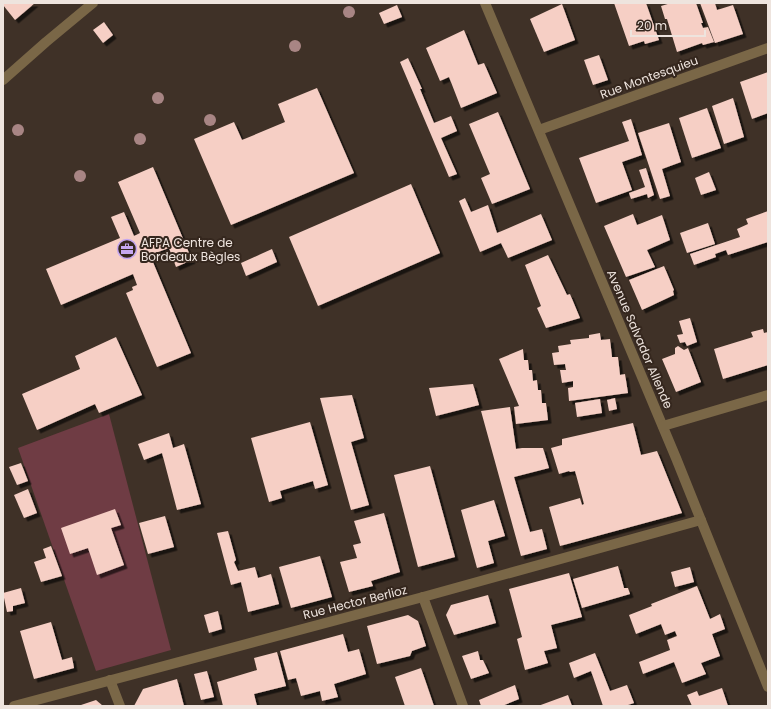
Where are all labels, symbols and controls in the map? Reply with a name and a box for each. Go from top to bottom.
scale bar [631,12,705,38]
text: 20 m [637,17,667,34]
street label: Rue Montesquieu [598,51,700,103]
place label: AFPA Centre de Bordeaux Bègles [141,234,240,265]
office icon: AFPA Centre de Bordeaux Bègles [116,238,138,260]
street label: Avenue Salvador Allende [603,267,677,411]
street label: Rue Hector Berlioz [301,581,409,623]

